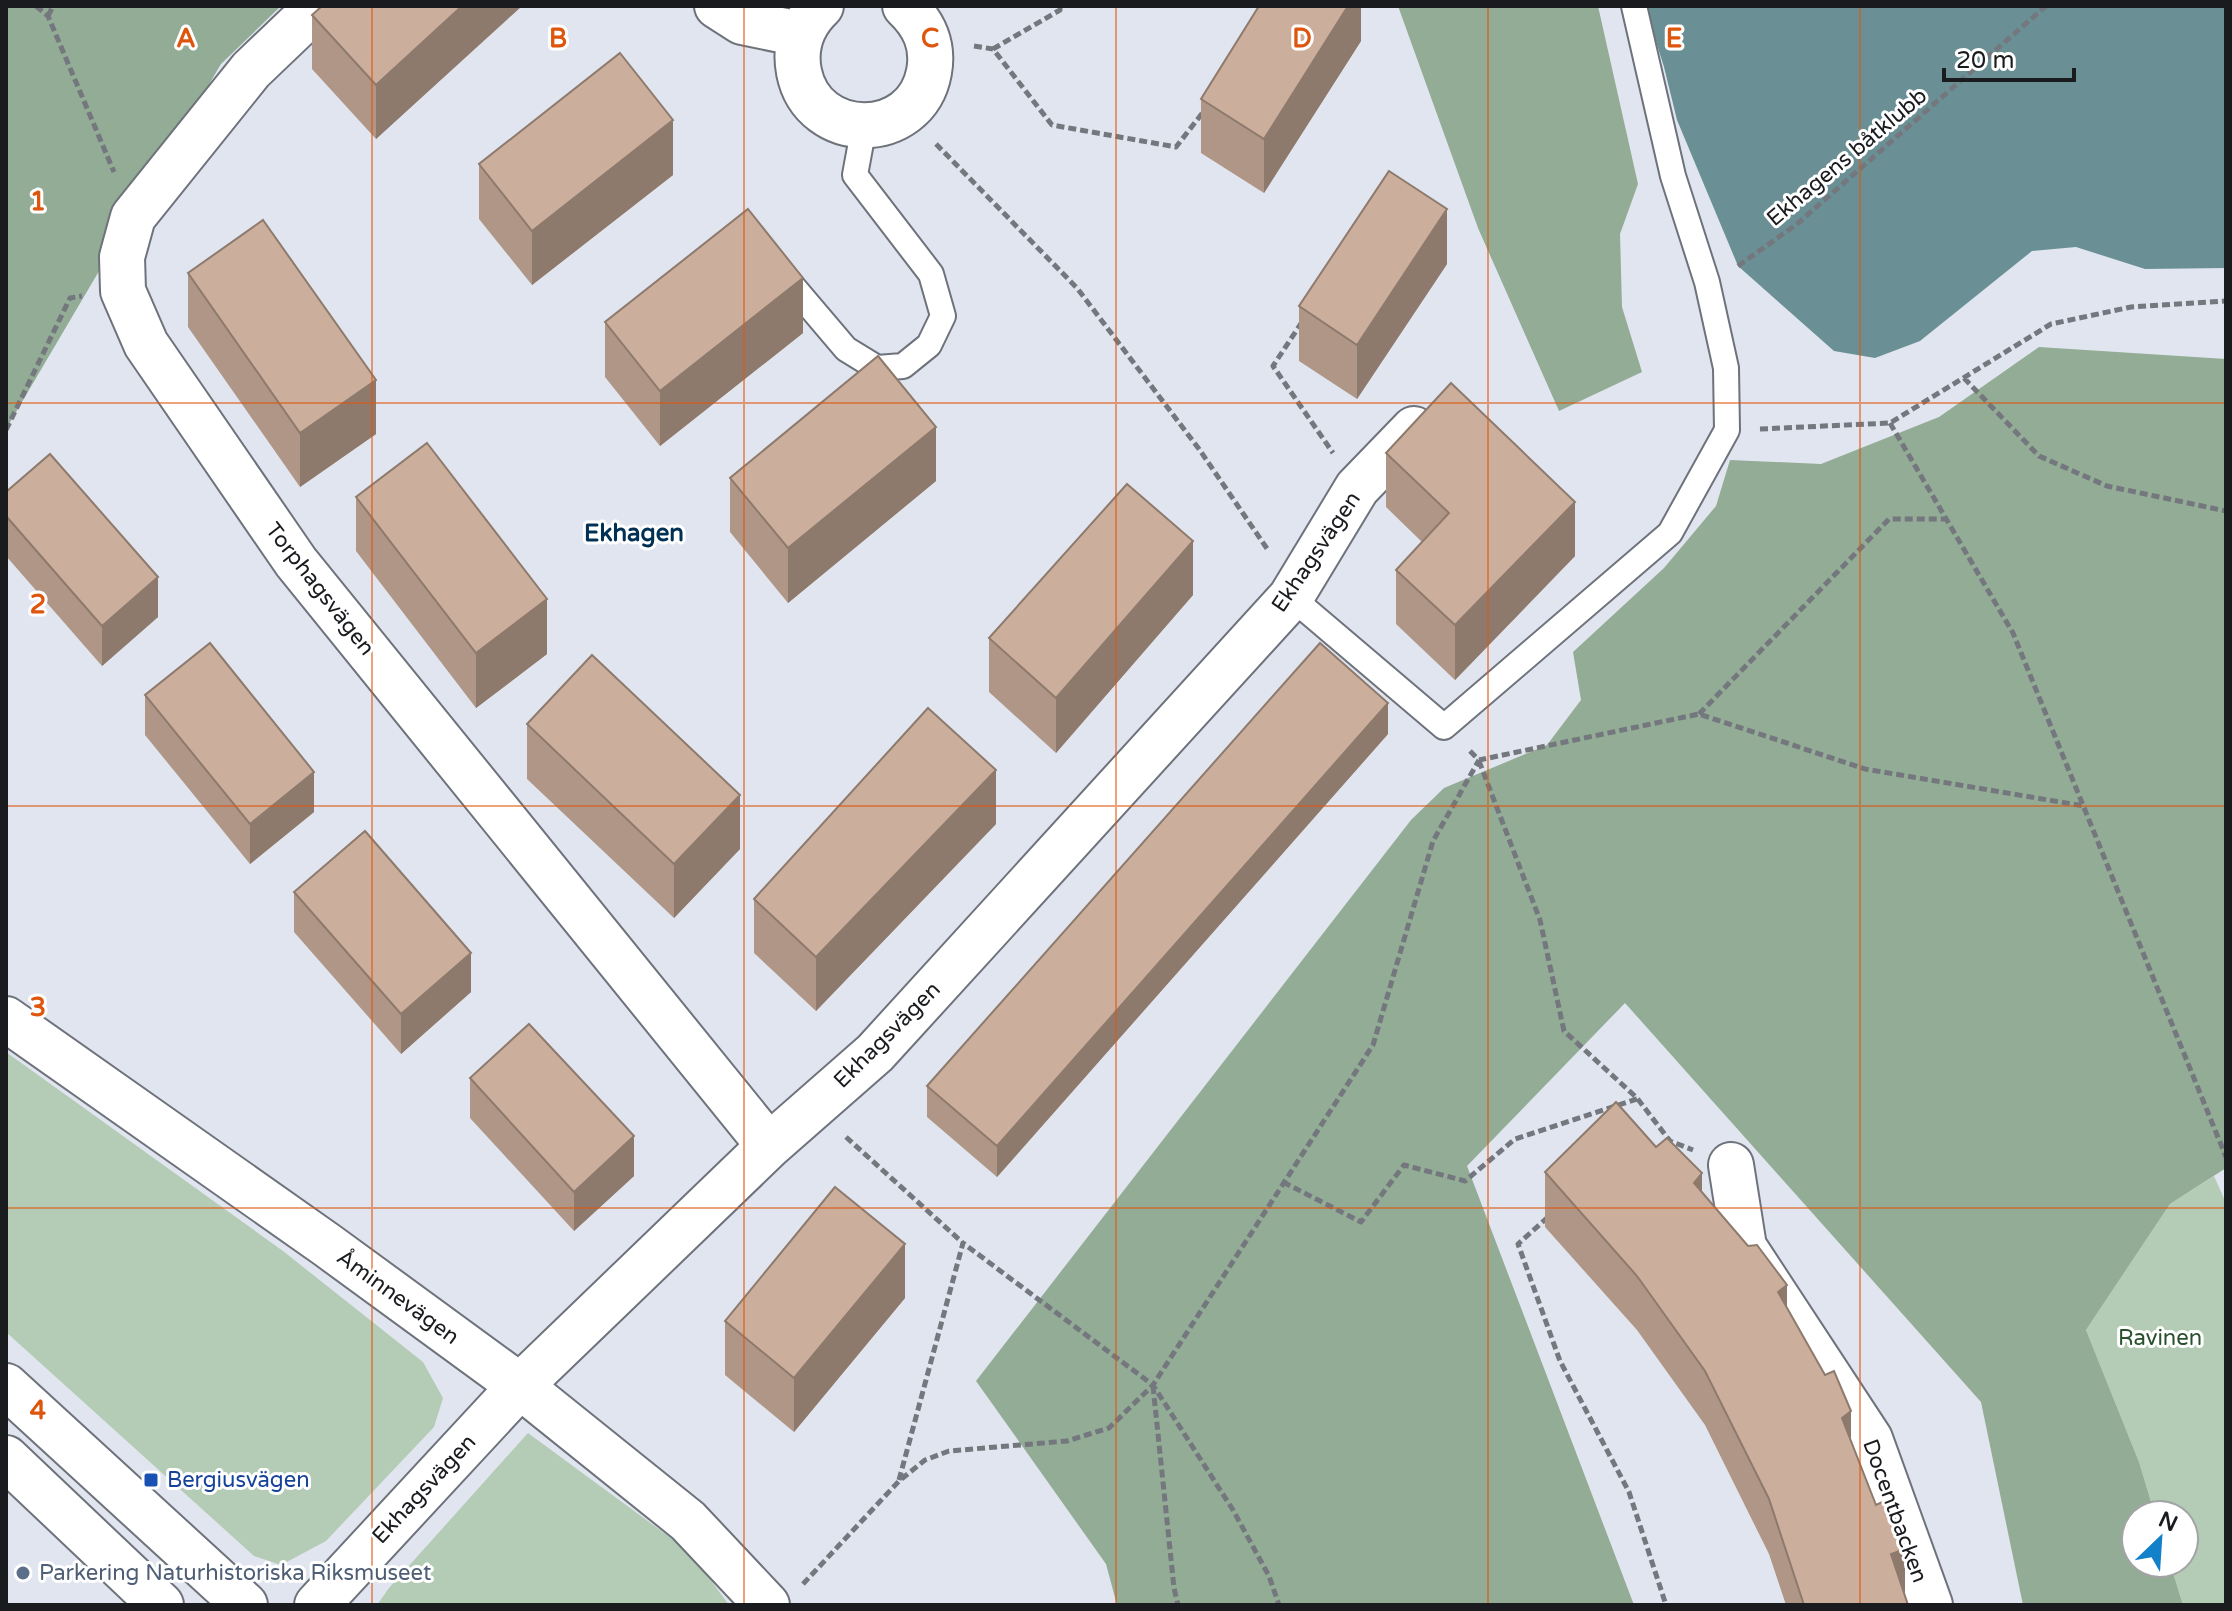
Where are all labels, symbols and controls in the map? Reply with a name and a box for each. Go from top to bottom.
text: A [176,23,196,54]
text: B [549,23,567,54]
text: C [921,23,939,54]
text: D [1292,23,1312,54]
text: E [1666,23,1682,54]
scale bar [1944,32,2074,82]
text: 20 m [1956,46,2014,75]
street label: Ekhagens båtklubb [1762,82,1932,232]
text: 1 [30,186,46,217]
street label: Ekhagsvägen [1266,487,1366,617]
street label: Torphagsvägen [260,517,380,661]
district label: Ekhagen [584,519,684,548]
text: 2 [30,589,46,620]
street label: Ekhagsvägen [828,976,946,1094]
text: 3 [30,992,46,1023]
street label: Åminnevägen [332,1243,465,1350]
park label: Ravinen [2118,1325,2202,1351]
text: 4 [30,1395,46,1426]
street label: Ekhagsvägen [367,1429,481,1549]
street label: Docentbacken [1857,1436,1933,1586]
place label: Bergiusvägen [167,1467,310,1493]
marker: Bergiusvägen [142,1471,160,1489]
north arrow [2120,1499,2200,1579]
text: N [2155,1506,2182,1537]
place label: Parkering Naturhistoriska Riksmuseet [39,1560,431,1586]
marker: Parkering Naturhistoriska Riksmuseet [14,1564,32,1582]

